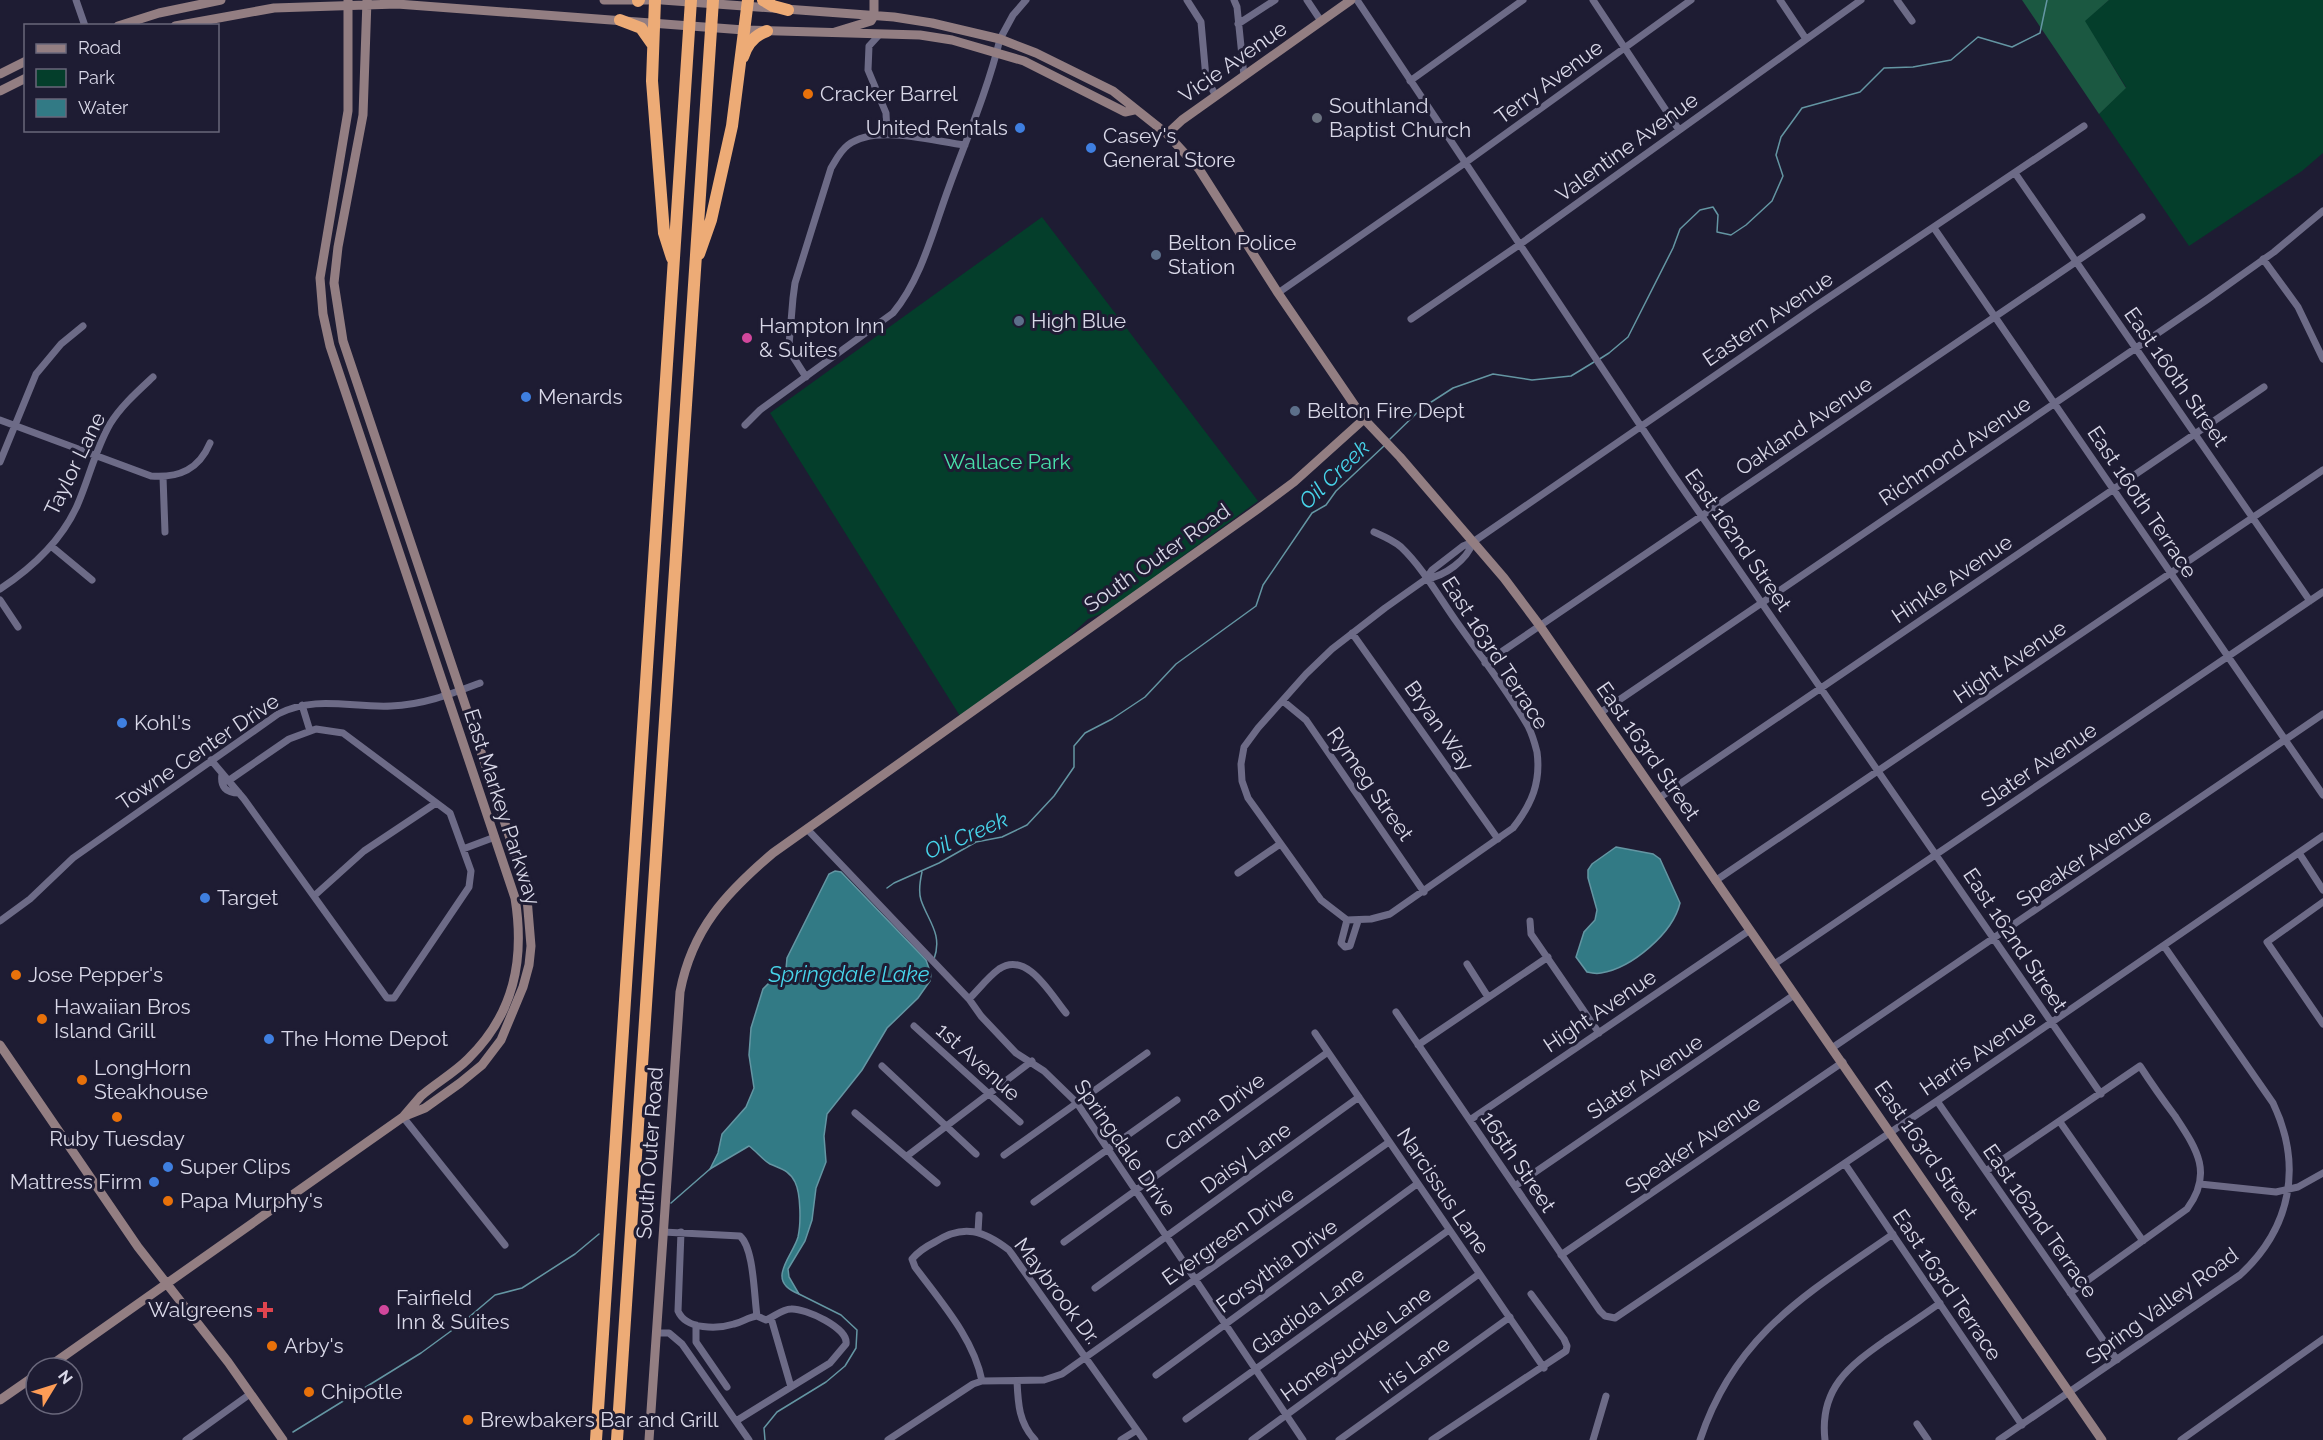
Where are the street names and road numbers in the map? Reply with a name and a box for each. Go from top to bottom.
street label: Vicie Avenue [1174,15,1291,108]
street label: Terry Avenue [1490,34,1607,129]
street label: Valentine Avenue [1551,87,1703,206]
street label: Eastern Avenue [1698,266,1838,371]
street label: East 160th Street [2119,302,2234,451]
street label: Oakland Avenue [1731,371,1877,480]
street label: Richmond Avenue [1874,391,2035,511]
street label: Taylor Lane [39,408,110,520]
street label: East 160th Terrace [2082,421,2203,582]
street label: East 162nd Street [1680,464,1797,616]
street label: South Outer Road [1079,498,1234,617]
street label: Hinkle Avenue [1887,529,2017,628]
street label: East 163rd Terrace [1437,572,1554,734]
street label: Hight Avenue [1949,615,2071,708]
street label: Bryan Way [1399,676,1480,776]
street label: East 163rd Street [1591,677,1705,825]
street label: Towne Center Drive [112,688,283,815]
street label: East Markey Parkway [459,706,546,908]
street label: Slater Avenue [1976,717,2101,812]
street label: Rymeg Street [1322,722,1419,845]
street label: Speaker Avenue [2011,803,2156,912]
street label: East 162nd Street [1958,863,2073,1016]
street label: Hight Avenue [1539,964,1661,1057]
street label: Harris Avenue [1915,1005,2041,1101]
street label: 1st Avenue [931,1017,1026,1106]
street label: Slater Avenue [1582,1029,1707,1124]
street label: South Outer Road [631,1066,668,1240]
street label: Canna Drive [1160,1067,1269,1156]
street label: Springdale Drive [1069,1075,1182,1221]
street label: East 163rd Street [1869,1076,1983,1224]
street label: Speaker Avenue [1620,1090,1765,1199]
street label: 165th Street [1476,1107,1561,1217]
street label: Daisy Lane [1196,1117,1296,1199]
street label: Narcissus Lane [1392,1123,1495,1259]
street label: East 162nd Terrace [1978,1139,2103,1302]
street label: Evergreen Drive [1157,1181,1298,1290]
street label: East 163rd Terrace [1888,1204,2007,1365]
street label: Forsythia Drive [1211,1213,1342,1318]
street label: Maybrook Dr. [1009,1233,1105,1349]
street label: Spring Valley Road [2081,1242,2243,1369]
street label: Gladiola Lane [1247,1261,1369,1360]
street label: Honeysuckle Lane [1276,1281,1436,1407]
street label: Iris Lane [1375,1331,1455,1398]

